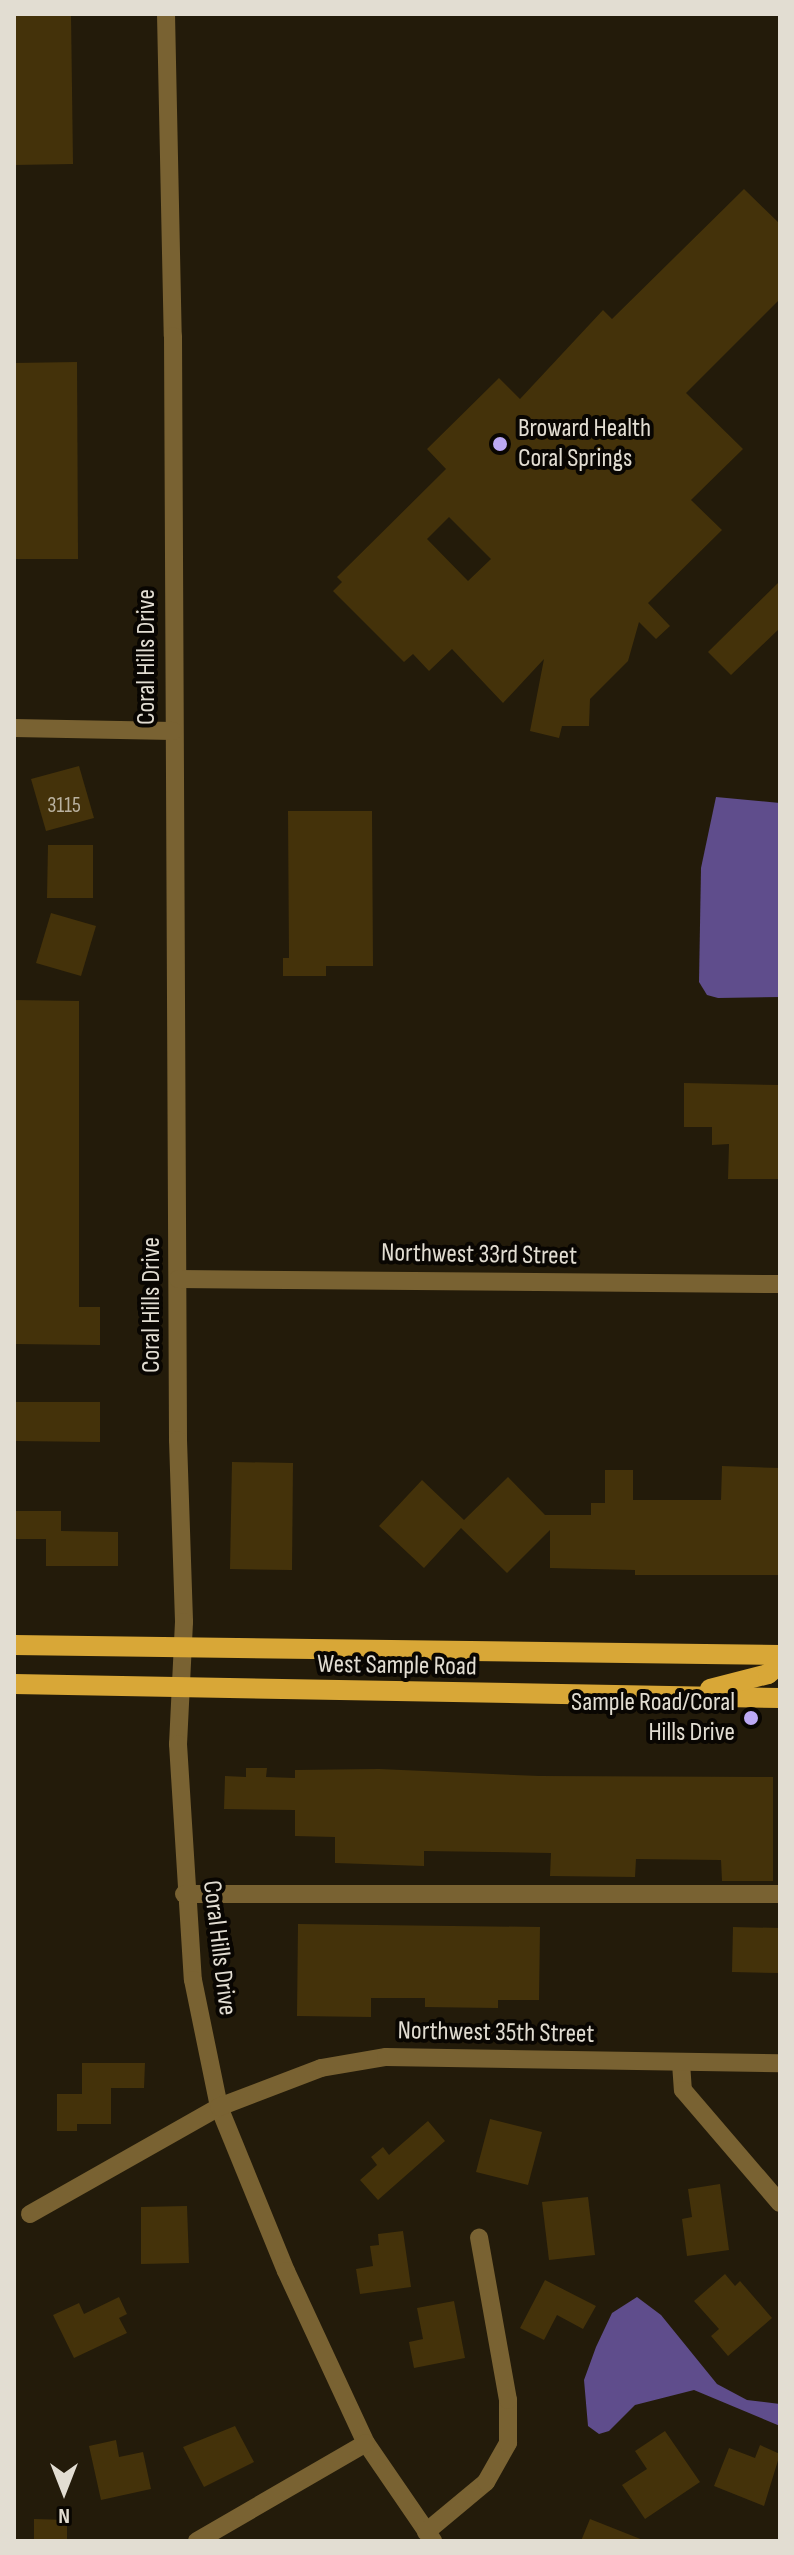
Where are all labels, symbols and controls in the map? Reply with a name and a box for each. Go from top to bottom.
place label: Broward Health Coral Springs [518,413,651,474]
marker: Broward Health Coral Springs [489,433,511,455]
street label: Coral Hills Drive [131,589,163,725]
house number: 3115 [47,793,81,819]
street label: Coral Hills Drive [136,1237,168,1373]
street label: Northwest 33rd Street [381,1238,577,1272]
street label: West Sample Road [317,1649,477,1683]
place label: Sample Road/Coral Hills Drive [571,1687,735,1748]
marker: Sample Road/Coral Hills Drive [742,1709,760,1727]
street label: Coral Hills Drive [195,1879,243,2017]
street label: Northwest 35th Street [397,2016,595,2050]
north arrow [24,2451,104,2531]
text: N [58,2502,70,2529]

